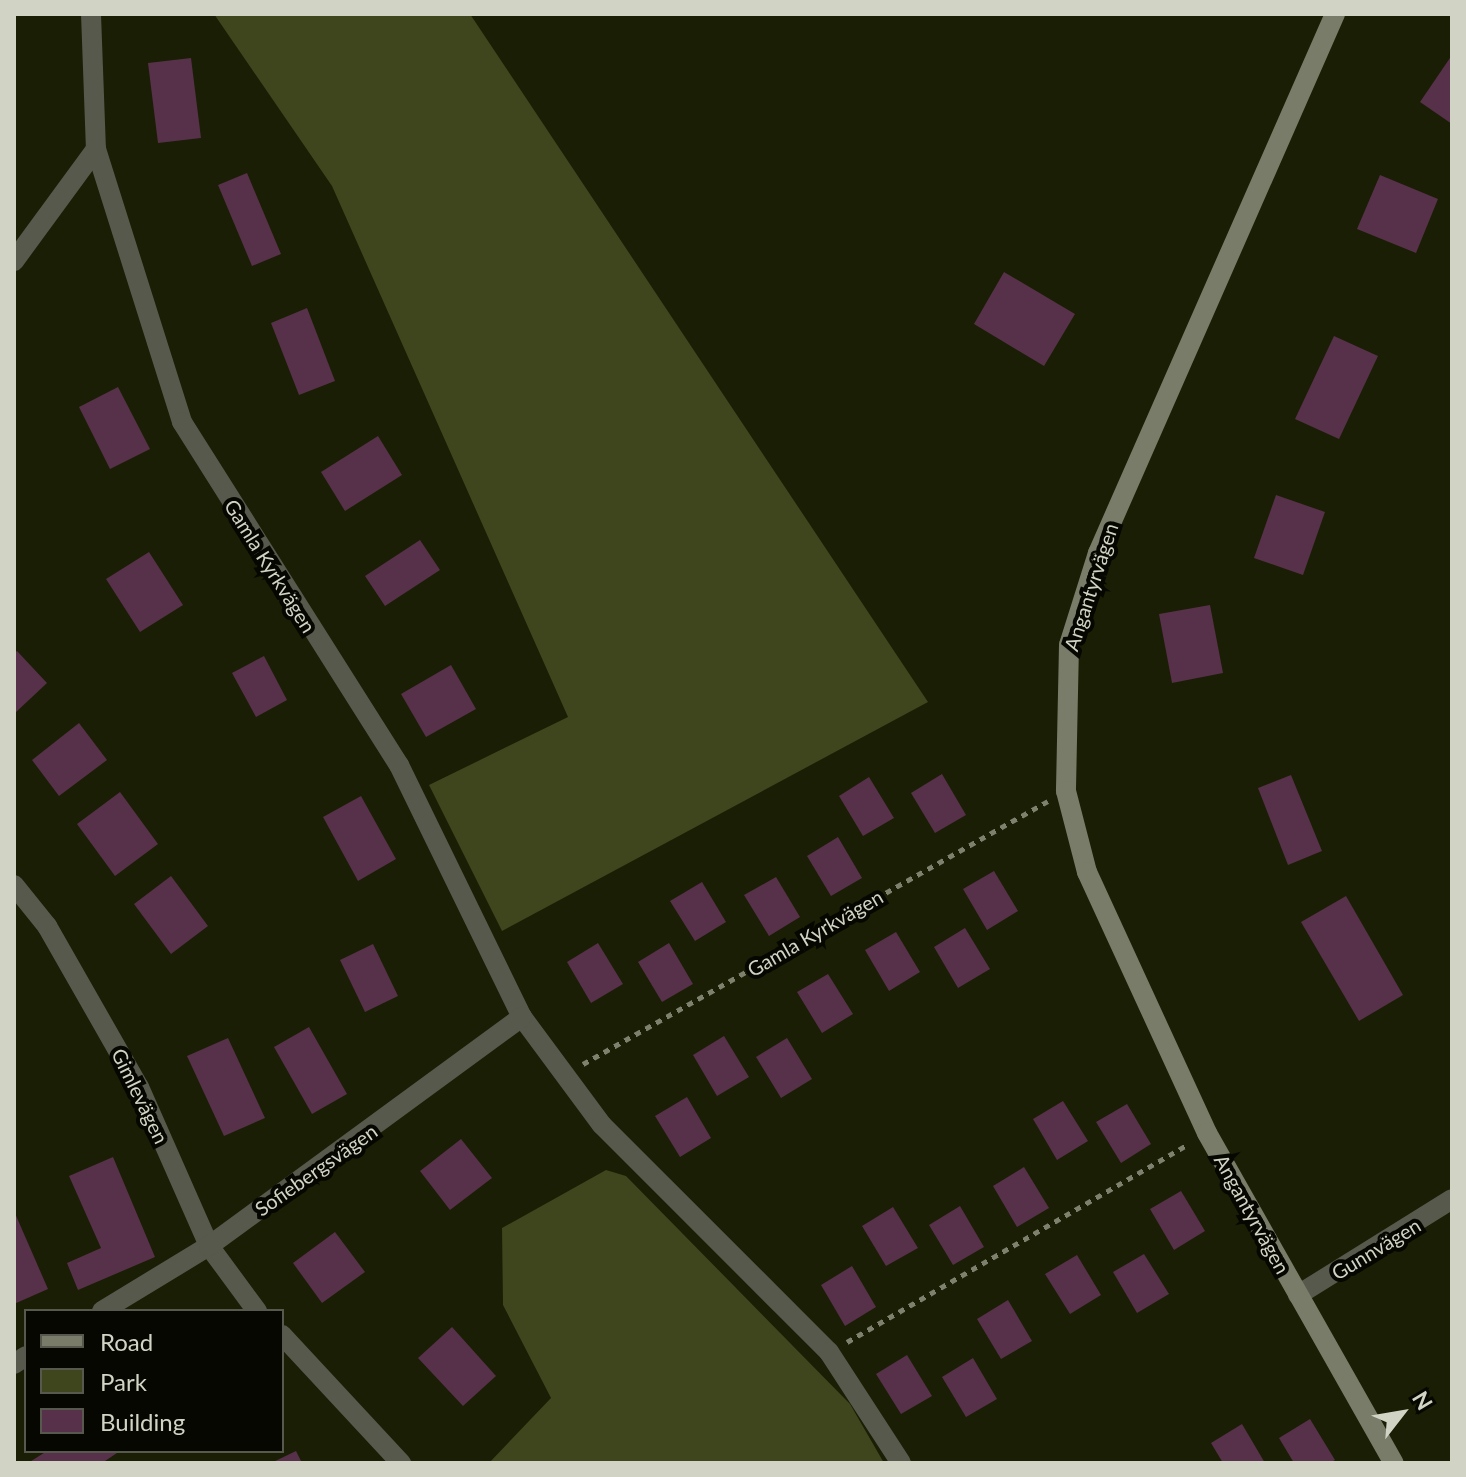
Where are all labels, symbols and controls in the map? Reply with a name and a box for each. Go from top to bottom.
street label: Gamla Kyrkvägen [219,495,321,637]
street label: Angantyrvägen [1059,520,1123,654]
street label: Gamla Kyrkvägen [743,884,887,982]
street label: Gimlevägen [107,1045,173,1147]
street label: Sofiebergsvägen [250,1119,382,1221]
street label: Angantyrvägen [1209,1150,1295,1278]
street label: Gunnvägen [1327,1213,1425,1285]
legend [24,1309,284,1453]
text: Road [100,1327,153,1356]
text: Park [100,1367,147,1396]
north arrow [1362,1373,1442,1453]
text: N [1407,1386,1439,1415]
text: Building [100,1407,185,1436]

